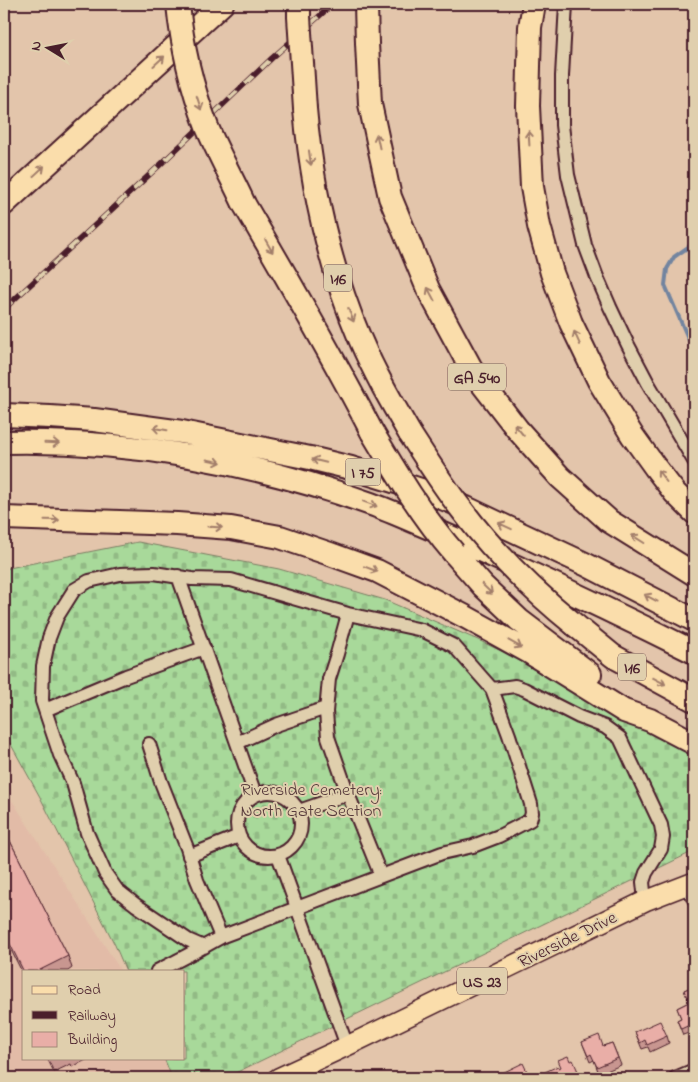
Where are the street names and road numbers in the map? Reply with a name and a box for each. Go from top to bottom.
road number: I16 [324,264,352,292]
road number: GA 540 [448,364,506,391]
road number: I 75 [346,458,380,486]
road number: I16 [618,654,646,680]
street label: Riverside Drive [514,905,622,976]
road number: US 23 [457,968,507,994]

